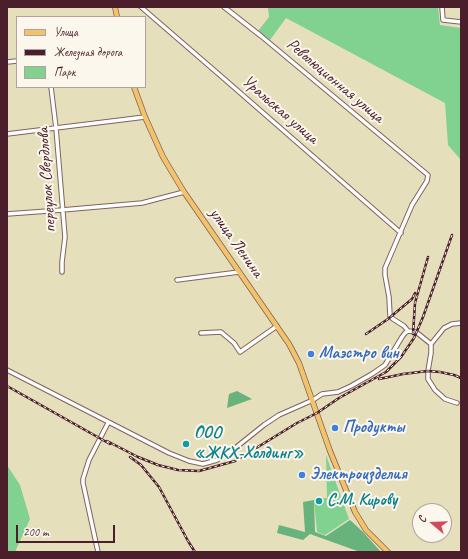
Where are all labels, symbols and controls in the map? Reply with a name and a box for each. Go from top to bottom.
legend [16,16,146,88]
text: Улица [54,24,78,40]
street label: Революционная улица [282,34,388,128]
text: Железная дорога [54,44,122,60]
text: Парк [54,64,75,80]
street label: Уральская улица [238,71,322,149]
street label: переулок Свердлова [33,127,61,233]
street label: улица Ленина [205,204,267,282]
place label: Маэстро вин [319,344,399,364]
marker: Маэстро вин [306,349,316,359]
place label: Продукты [343,418,404,438]
marker: Продукты [330,423,340,433]
place label: ООО «ЖКХ-Холдинг» [194,424,304,464]
marker: ООО «ЖКХ-Холдинг» [181,439,191,449]
place label: Электроизделия [310,465,407,485]
marker: Электроизделия [297,470,307,480]
place label: С.М. Кирову [327,491,397,511]
marker: С.М. Кирову [314,496,324,506]
north arrow [412,503,452,543]
text: С [414,515,429,524]
scale bar [18,517,117,543]
text: 200 m [23,524,49,540]

